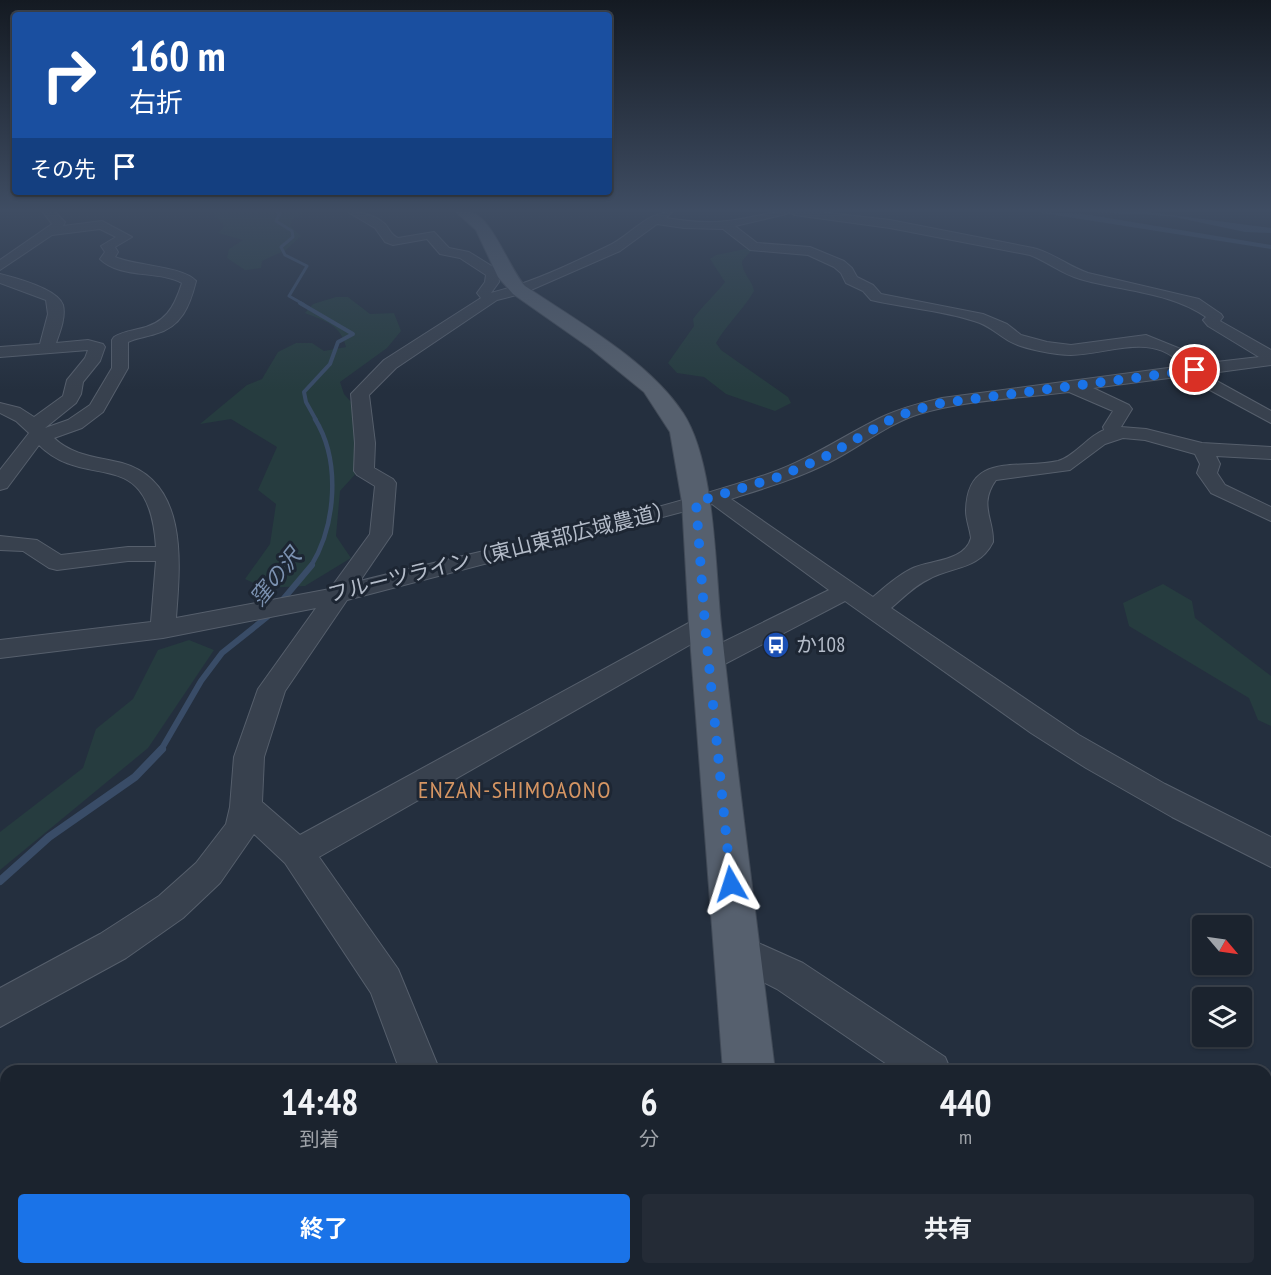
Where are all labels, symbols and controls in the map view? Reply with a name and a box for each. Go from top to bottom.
text: 160 m [129,28,226,83]
icon: right [30,36,108,114]
text: 右折 [129,85,183,119]
icon: arrive [108,150,141,183]
text: その先 [30,155,96,183]
pin [1169,344,1220,395]
icon: arrive [1178,353,1211,386]
street label: フルーツライン（東山東部広域農道） [325,495,677,608]
water label: 窪の沢 [243,540,309,611]
bus stop icon: か108 [761,630,791,660]
place label: か108 [796,631,845,658]
district label: ENZAN-SHIMOAONO [418,774,612,805]
position arrow [699,852,763,916]
north arrow [1192,915,1252,975]
map controls [1192,915,1252,1047]
button: layers [1192,987,1252,1047]
text: 14:48 [281,1078,359,1125]
text: 6 [641,1078,658,1125]
text: 440 [940,1079,991,1126]
text: m [959,1124,972,1150]
text: 到着 [300,1126,340,1152]
text: 分 [639,1126,659,1152]
button: 終了 [18,1194,630,1263]
button: 共有 [642,1194,1254,1263]

